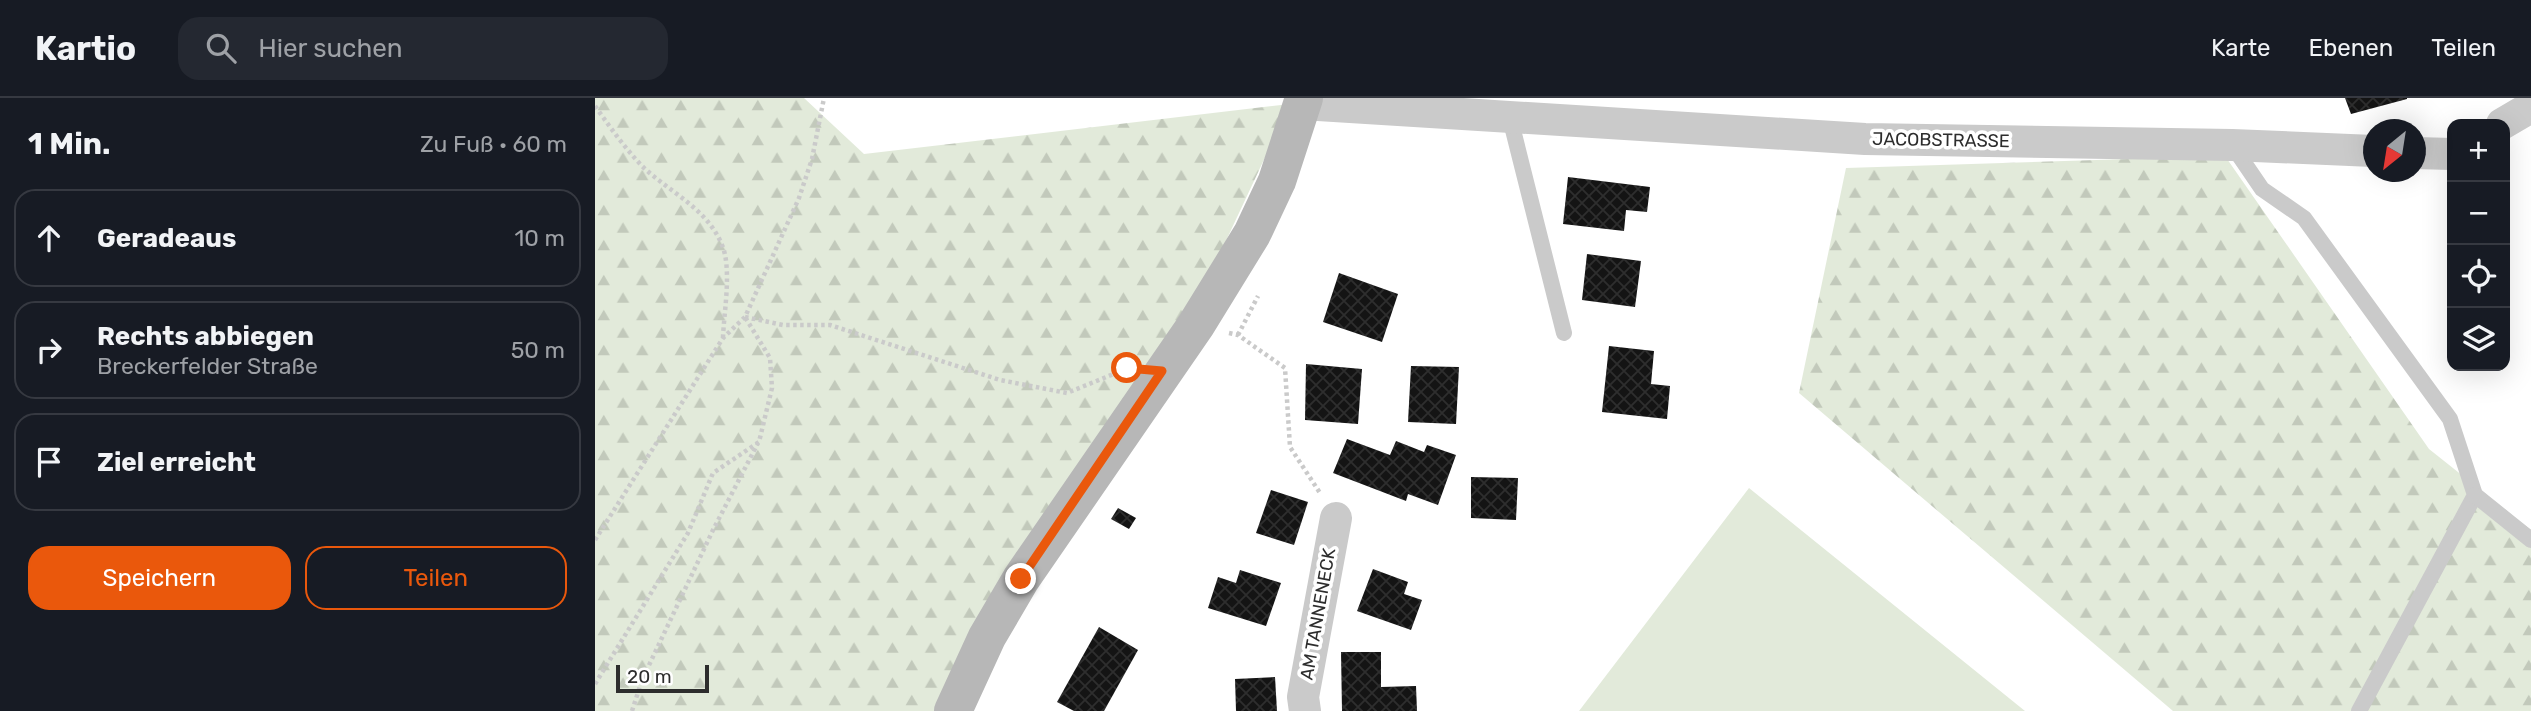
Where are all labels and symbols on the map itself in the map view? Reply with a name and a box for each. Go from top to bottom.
north arrow [2363,119,2426,182]
street label: JACOBSTRASSE [1872,128,2010,152]
route start [1111,352,1142,383]
street label: AM TANNENECK [1296,546,1340,682]
route end [1005,563,1036,594]
scale bar [616,662,709,694]

